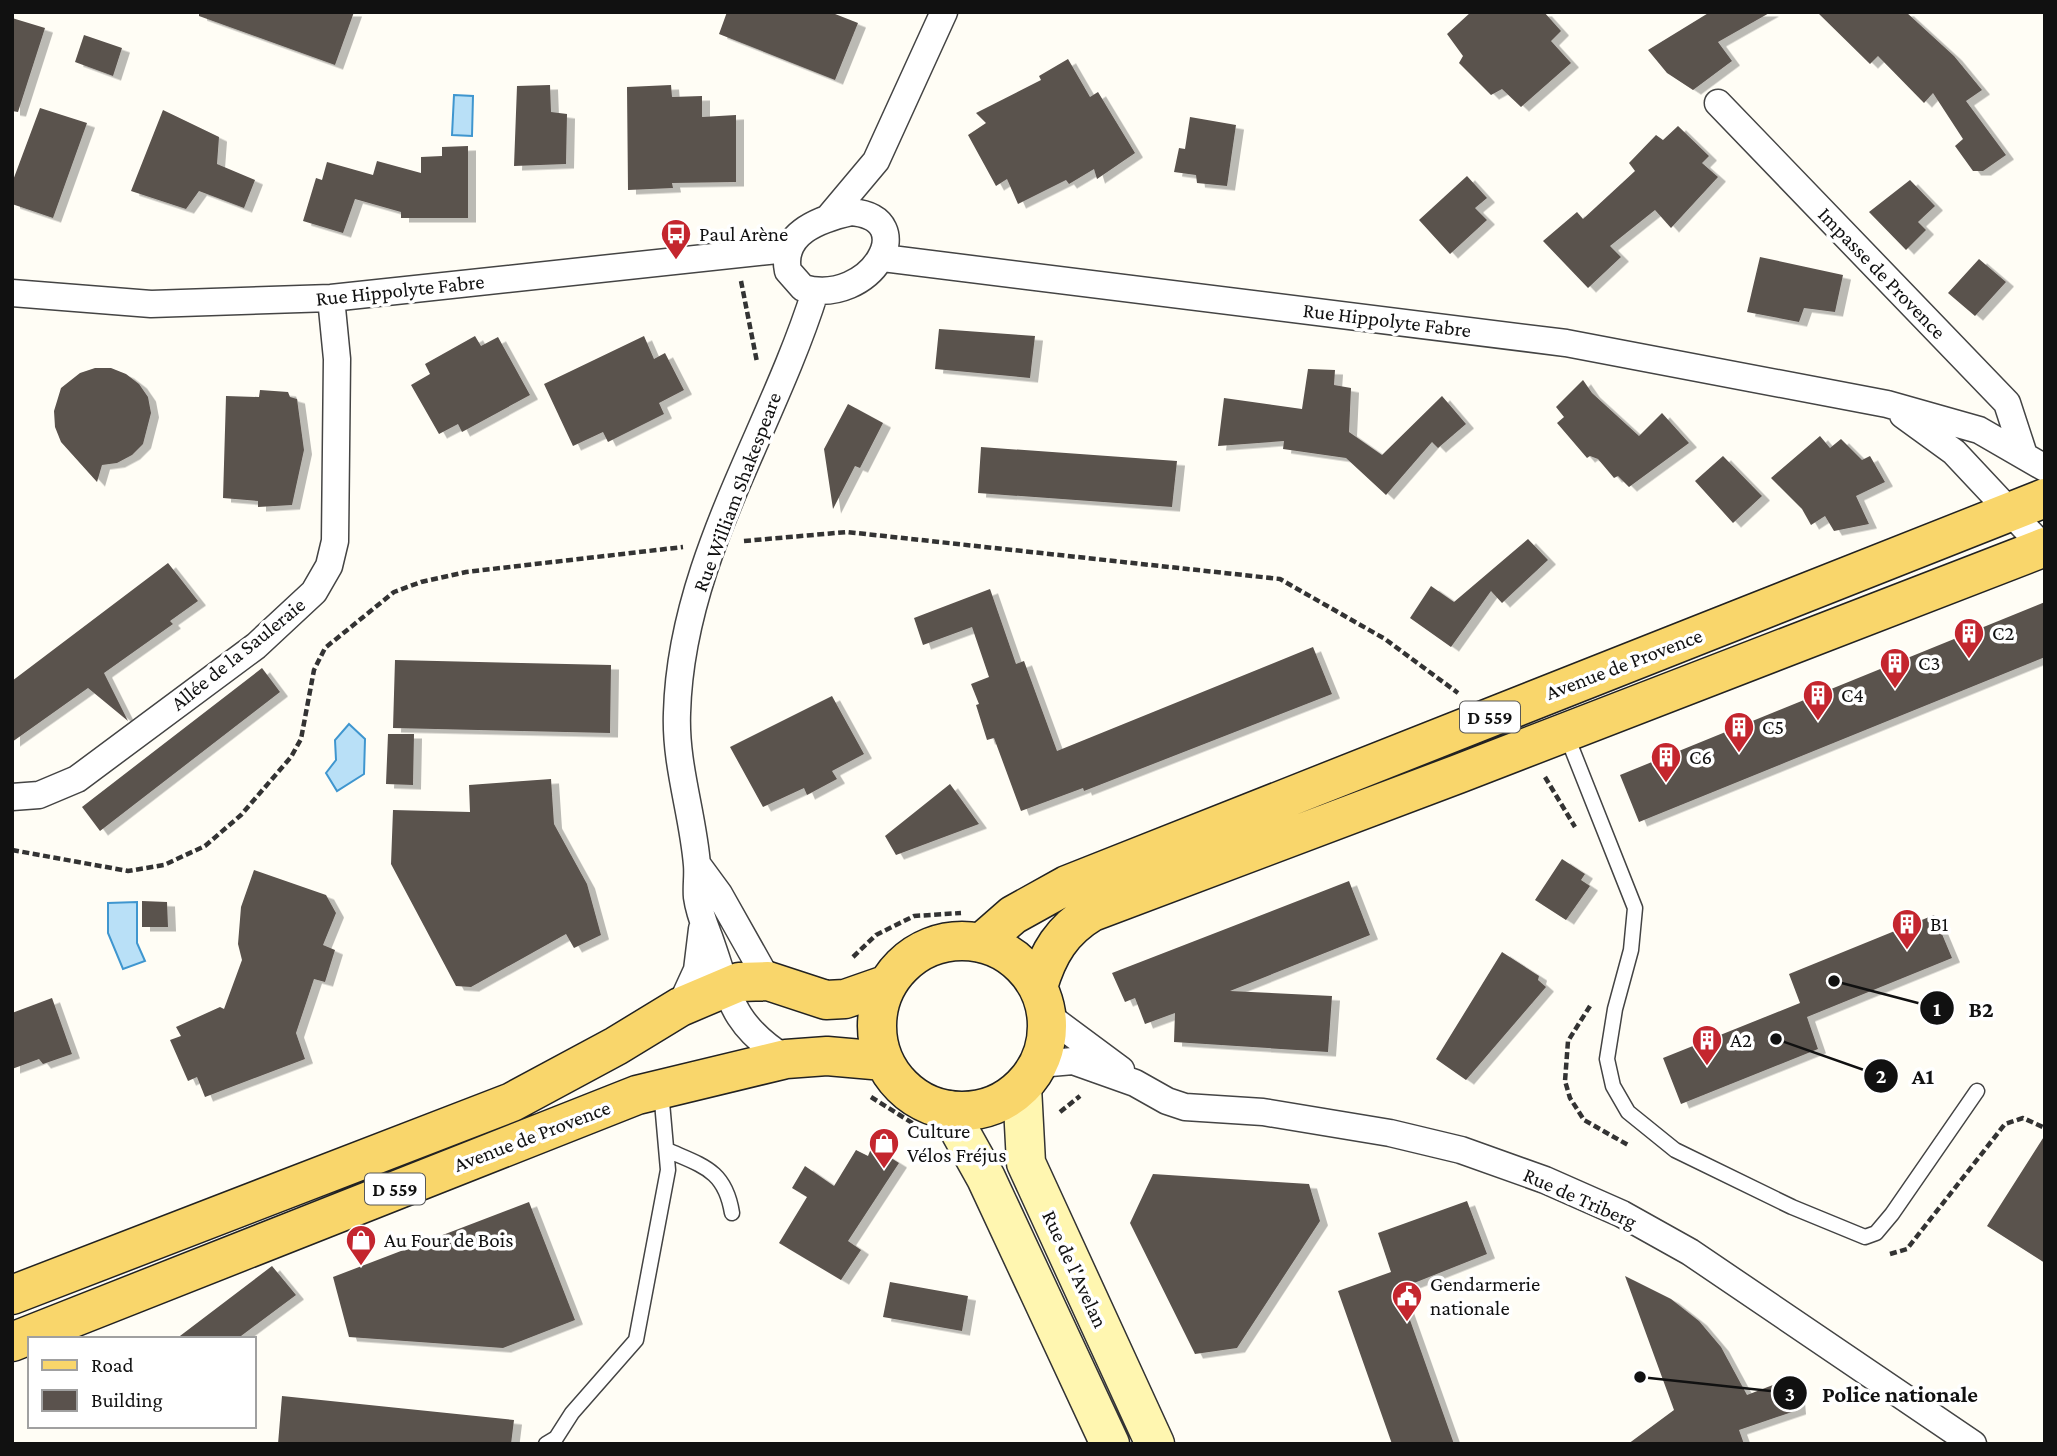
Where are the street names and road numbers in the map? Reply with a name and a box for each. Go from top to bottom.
street label: Impasse de Provence [1813,202,1951,344]
street label: Rue Hippolyte Fabre [315,269,485,311]
street label: Rue Hippolyte Fabre [1302,298,1472,342]
street label: Rue William Shakespeare [688,389,786,595]
street label: Allée de la Sauleraie [166,593,310,715]
street label: Avenue de Provence [1542,623,1706,705]
road number: D 559 [1460,702,1520,732]
street label: Avenue de Provence [450,1095,614,1177]
street label: Rue de Triberg [1520,1162,1640,1234]
road number: D 559 [365,1174,425,1204]
street label: Rue de l'Avelan [1037,1206,1113,1332]

